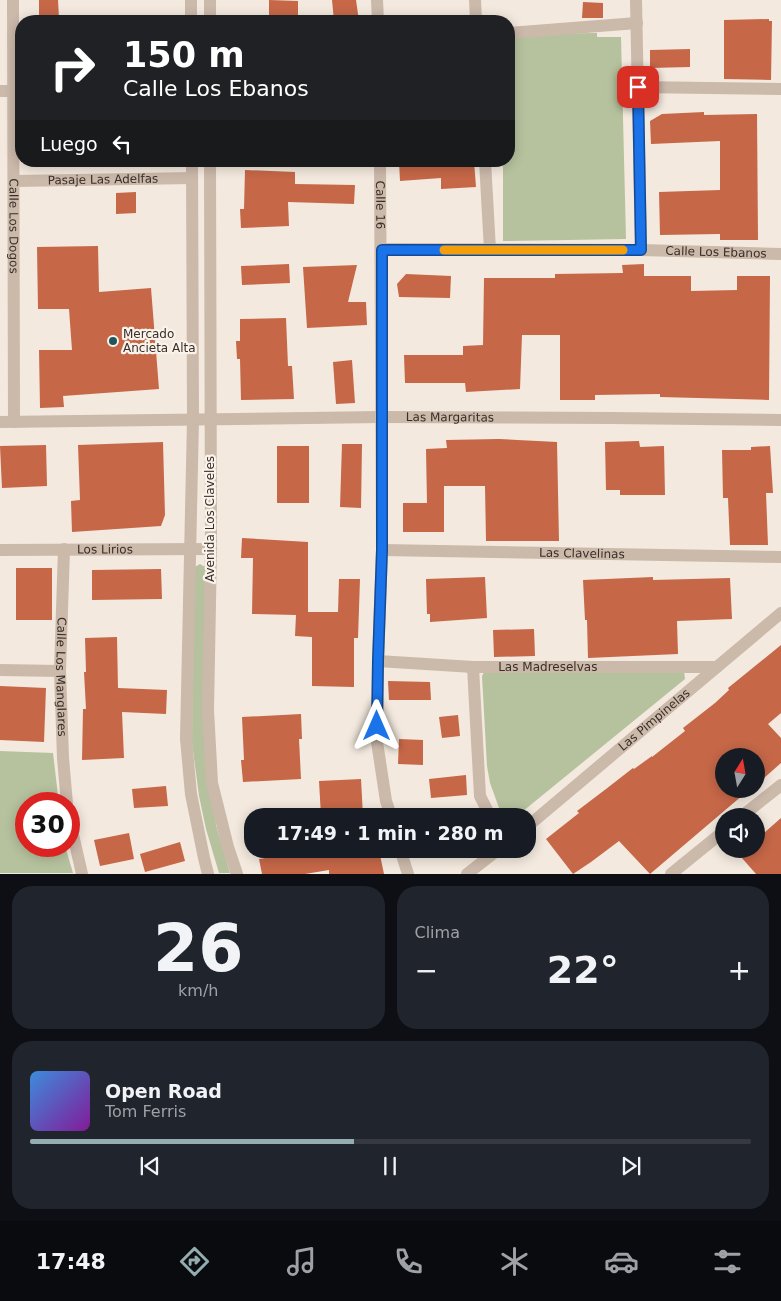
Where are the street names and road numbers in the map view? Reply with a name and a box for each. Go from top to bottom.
street label: Pasaje Las Adelfas [48,172,158,187]
street label: Calle Los Dogos [6,178,21,274]
street label: Calle 16 [373,180,387,230]
street label: Calle Los Ebanos [665,244,767,261]
street label: Las Margaritas [406,410,494,424]
street label: Avenida Los Claveles [203,456,217,582]
street label: Los Lirios [77,542,133,557]
street label: Las Clavelinas [539,546,625,561]
street label: Calle Los Manglares [53,617,69,737]
street label: Las Madreselvas [498,660,597,674]
street label: Las Pimpinelas [616,686,693,754]

